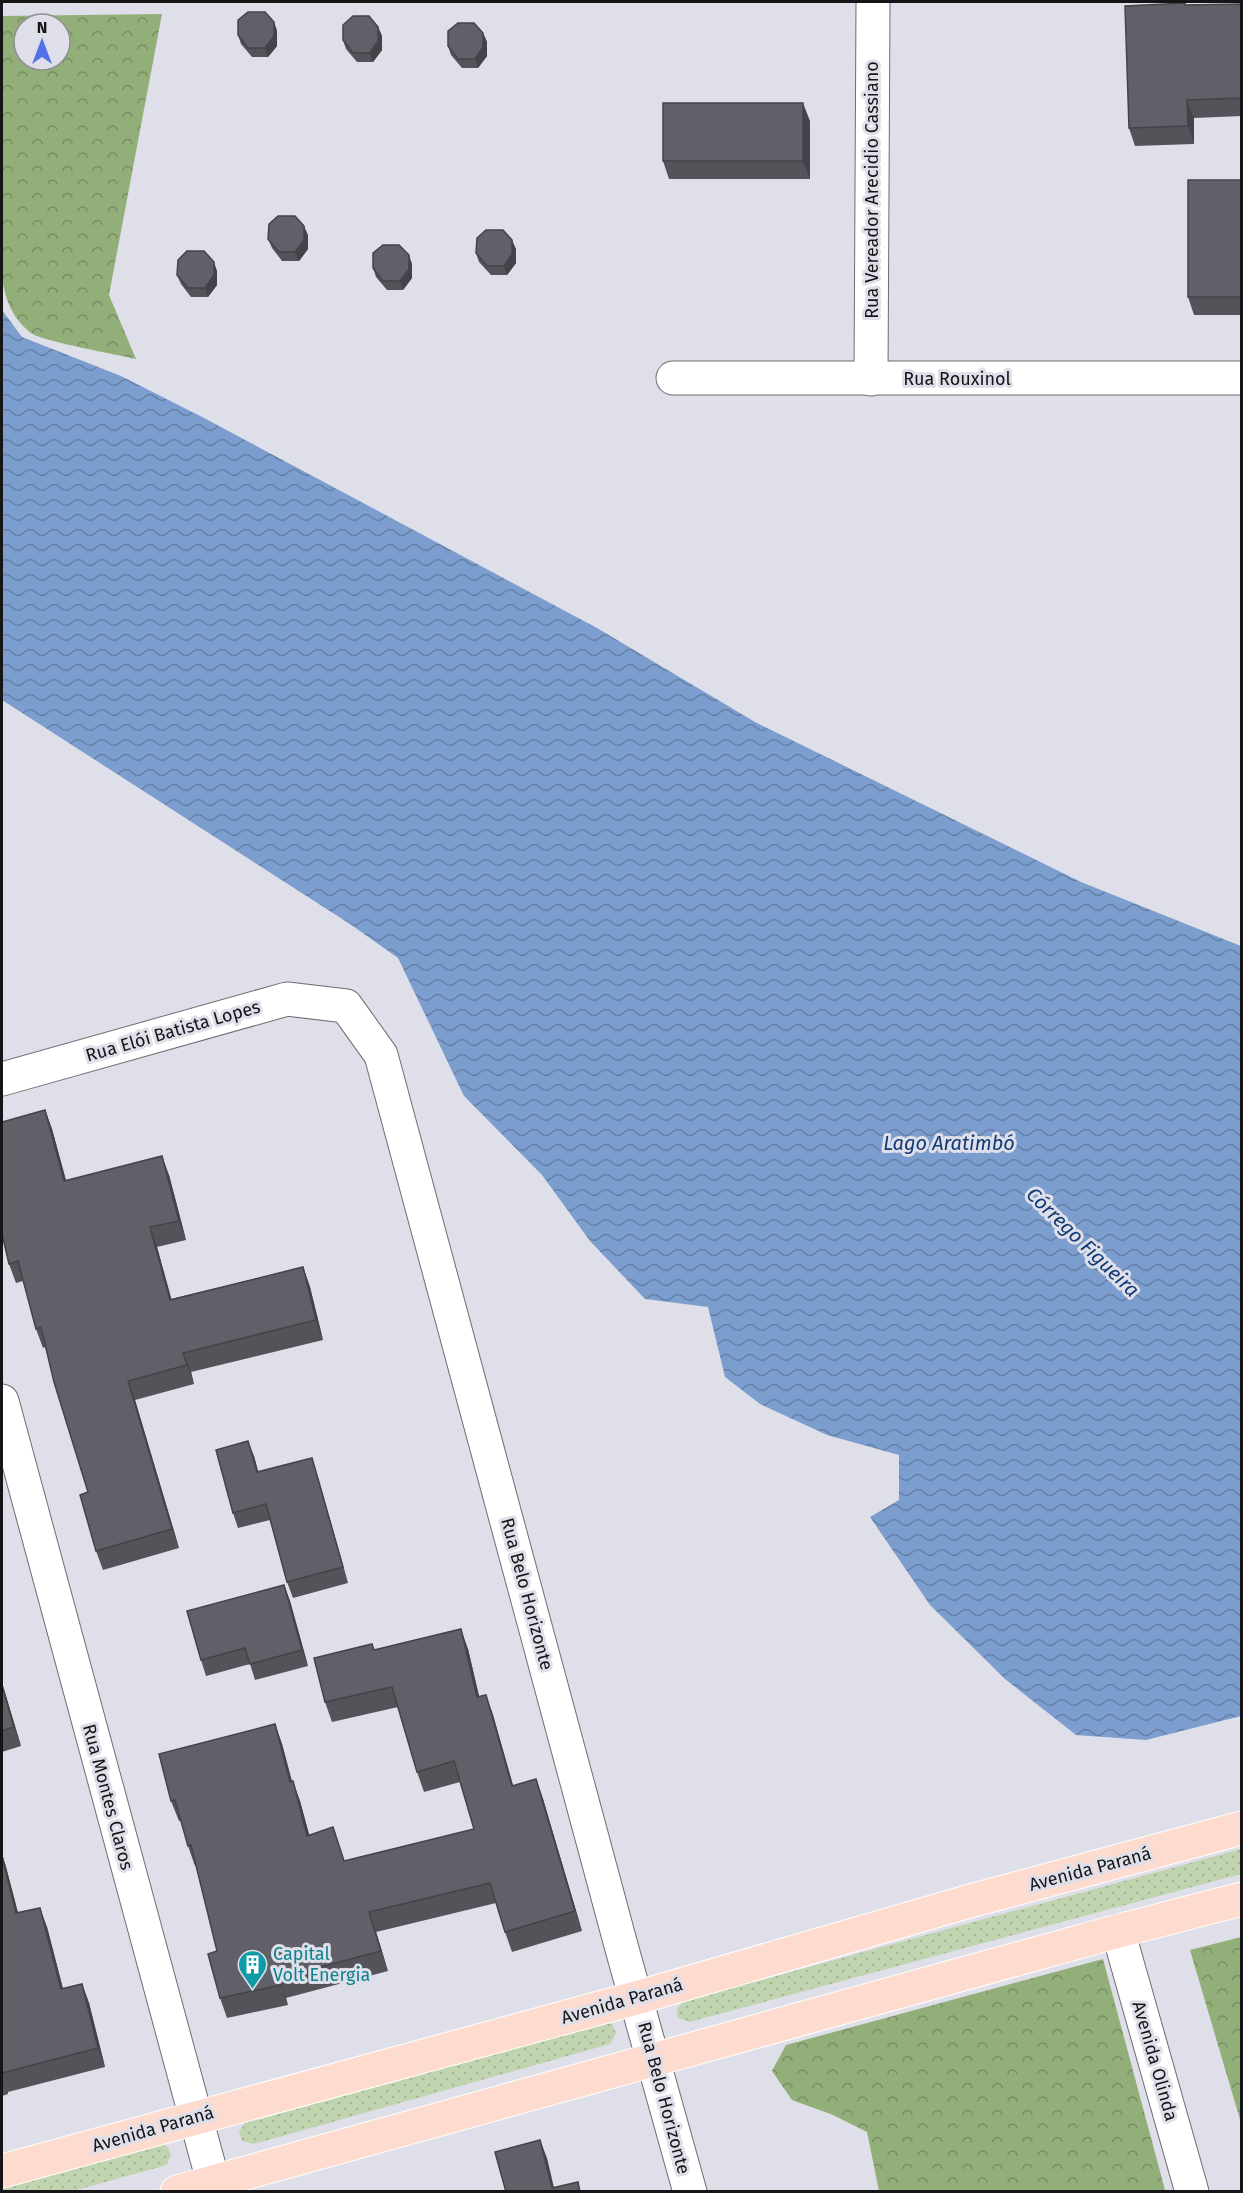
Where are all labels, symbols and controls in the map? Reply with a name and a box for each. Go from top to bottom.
north arrow [12,12,72,72]
text: N [37,18,47,37]
street label: Rua Vereador Arecidio Cassiano [861,61,883,319]
street label: Rua Rouxinol [903,368,1011,390]
street label: Rua Elói Batista Lopes [83,996,263,1066]
water label: Lago Aratimbó [883,1131,1015,1155]
water label: Córrego Figueira [1022,1182,1144,1302]
street label: Rua Belo Horizonte [496,1515,558,1673]
street label: Rua Montes Claros [78,1722,138,1872]
street label: Avenida Paraná [1027,1842,1153,1896]
place label: Capital Volt Energia [273,1943,370,1986]
building icon: Capital Volt Energia [236,1948,268,1990]
street label: Avenida Paraná [559,1973,685,2029]
street label: Avenida Olinda [1127,1998,1183,2124]
street label: Rua Belo Horizonte [633,2019,695,2177]
street label: Avenida Paraná [90,2101,216,2157]

